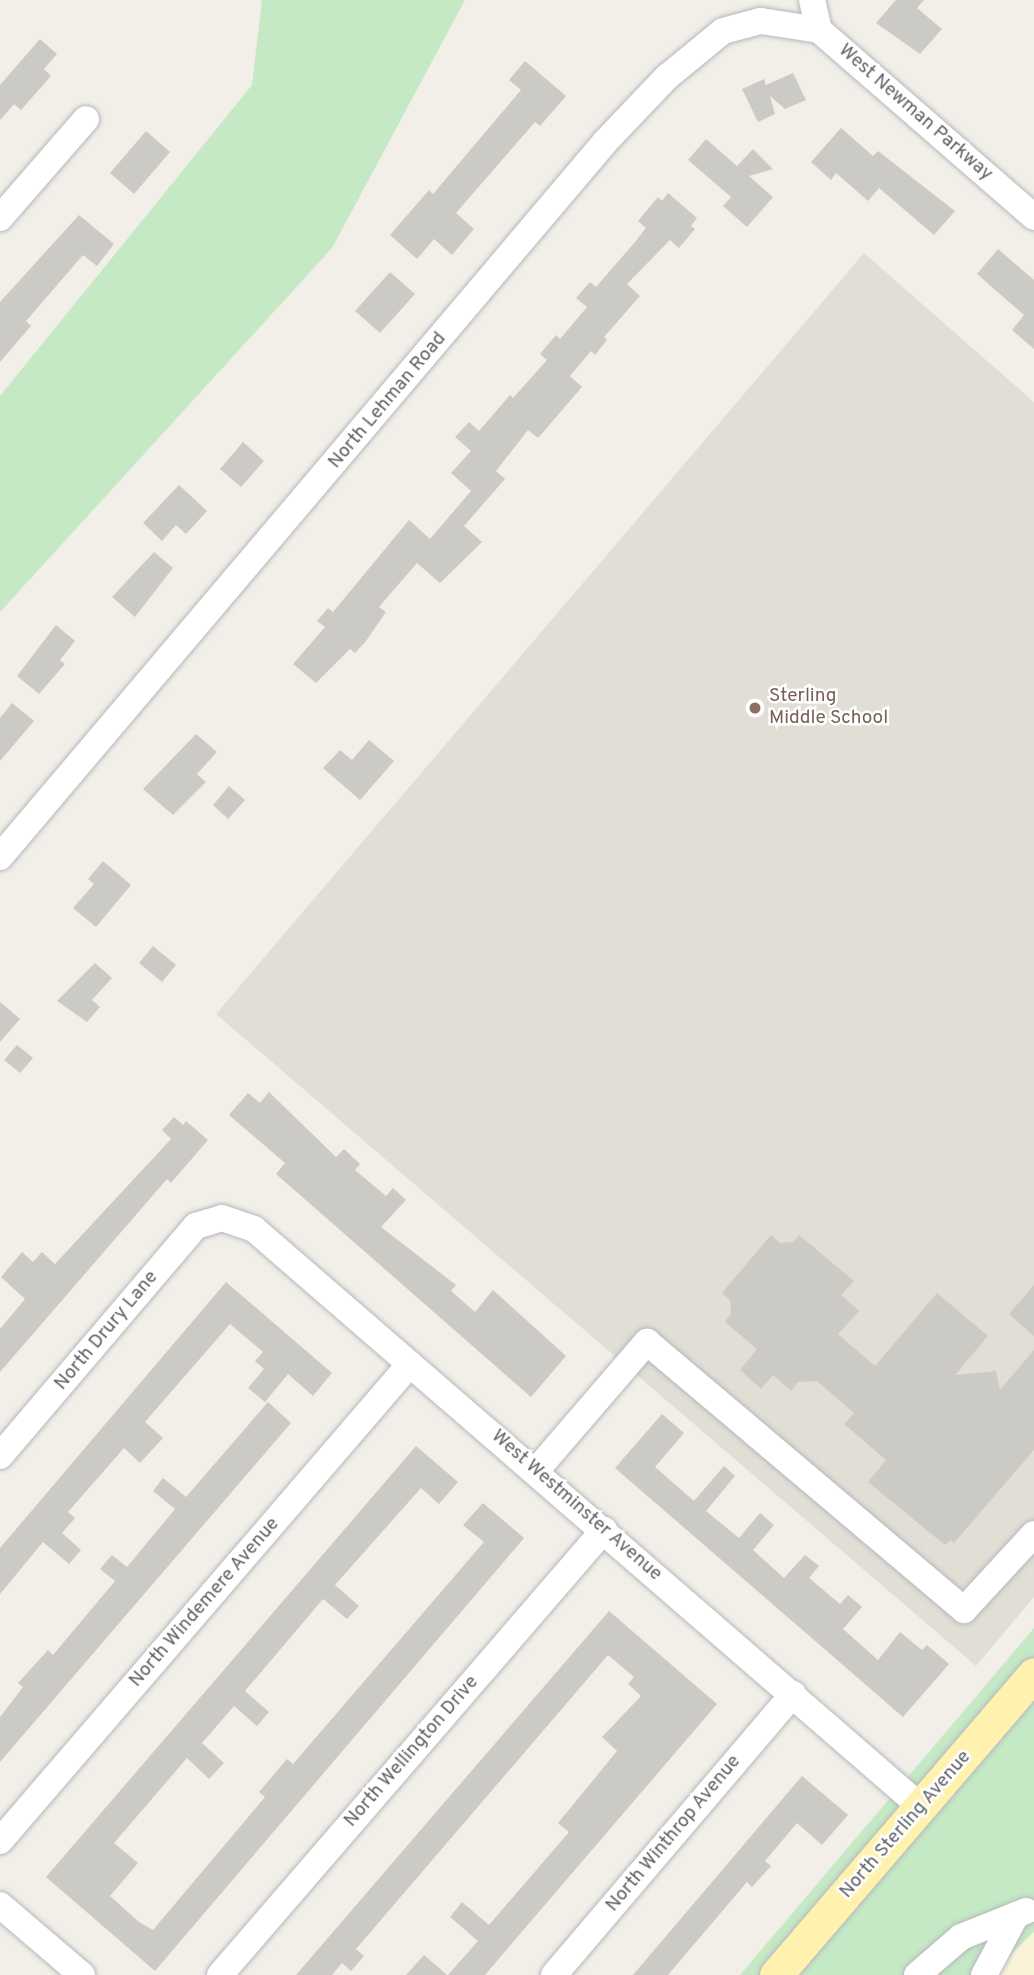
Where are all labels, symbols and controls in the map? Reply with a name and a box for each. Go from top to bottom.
street label: West Newman Parkway [833,40,997,186]
street label: North Lehman Road [324,328,452,474]
place label: Sterling Middle School [769,686,888,730]
marker: Sterling Middle School [747,700,763,716]
street label: North Drury Lane [50,1267,164,1395]
street label: West Westminster Avenue [486,1425,666,1587]
street label: North Windemere Avenue [125,1513,285,1693]
street label: North Wellington Drive [340,1671,484,1833]
street label: North Sterling Avenue [835,1746,977,1904]
street label: North Winthrop Avenue [601,1751,747,1917]

